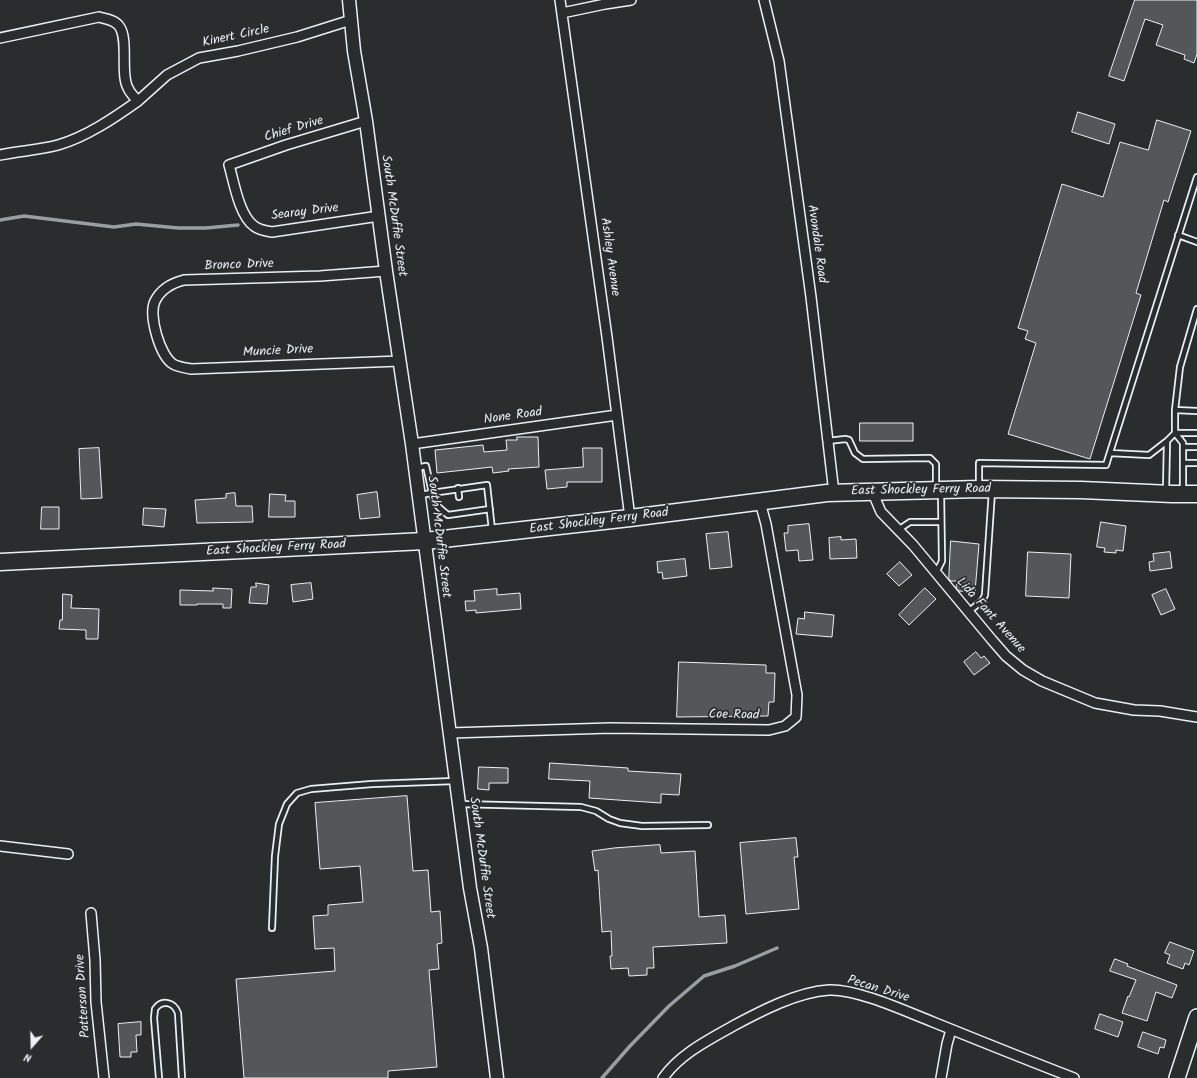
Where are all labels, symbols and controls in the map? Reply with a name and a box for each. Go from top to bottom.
street label: Kinert Circle [201,22,271,52]
street label: Chief Drive [263,114,325,146]
street label: South McDuffie Street [377,154,409,278]
street label: Searay Drive [270,201,340,225]
street label: Avondale Road [803,204,829,284]
street label: Ashley Avenue [596,217,622,297]
street label: Bronco Drive [204,257,274,275]
street label: Muncie Drive [242,342,314,362]
street label: None Road [483,405,543,429]
street label: South McDuffie Street [423,475,453,599]
street label: East Shockley Ferry Road [851,482,991,500]
street label: East Shockley Ferry Road [529,506,669,538]
street label: East Shockley Ferry Road [206,538,346,560]
street label: Lida Fant Avenue [952,575,1028,657]
street label: Coe Road [708,708,760,724]
street label: South McDuffie Street [465,796,497,920]
street label: Patterson Drive [73,954,95,1038]
street label: Pecan Drive [845,973,911,1007]
north arrow [12,1026,52,1066]
text: N [22,1048,34,1067]

